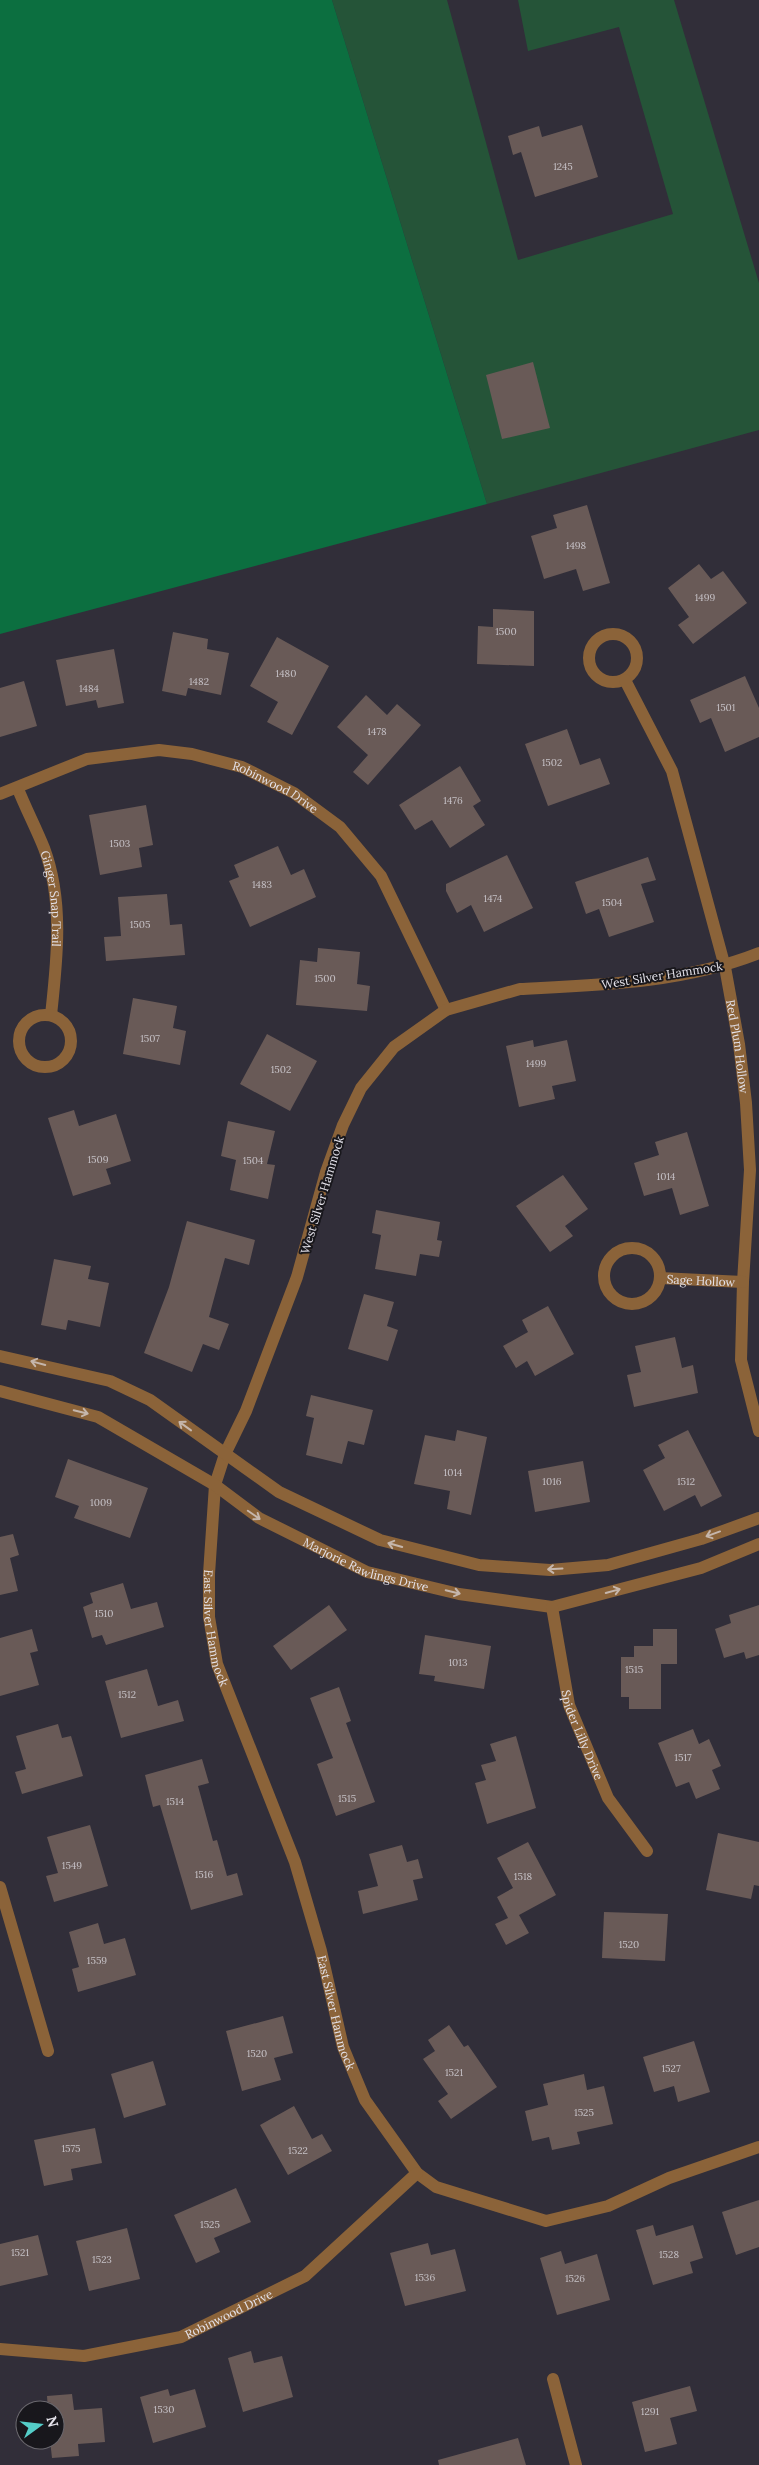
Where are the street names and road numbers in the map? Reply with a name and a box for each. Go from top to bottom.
street label: Robinwood Drive [231,757,322,816]
street label: Ginger Snap Trail [38,848,65,947]
street label: West Silver Hammock [600,958,724,992]
street label: Red Plum Hollow [724,998,752,1095]
street label: West Silver Hammock [297,1134,347,1256]
street label: Sage Hollow [666,1271,736,1289]
street label: Marjorie Rawlings Drive [301,1534,431,1594]
street label: East Silver Hammock [201,1569,233,1689]
street label: Spider Lilly Drive [559,1689,607,1782]
street label: East Silver Hammock [315,1954,359,2073]
street label: Robinwood Drive [182,2286,275,2342]

